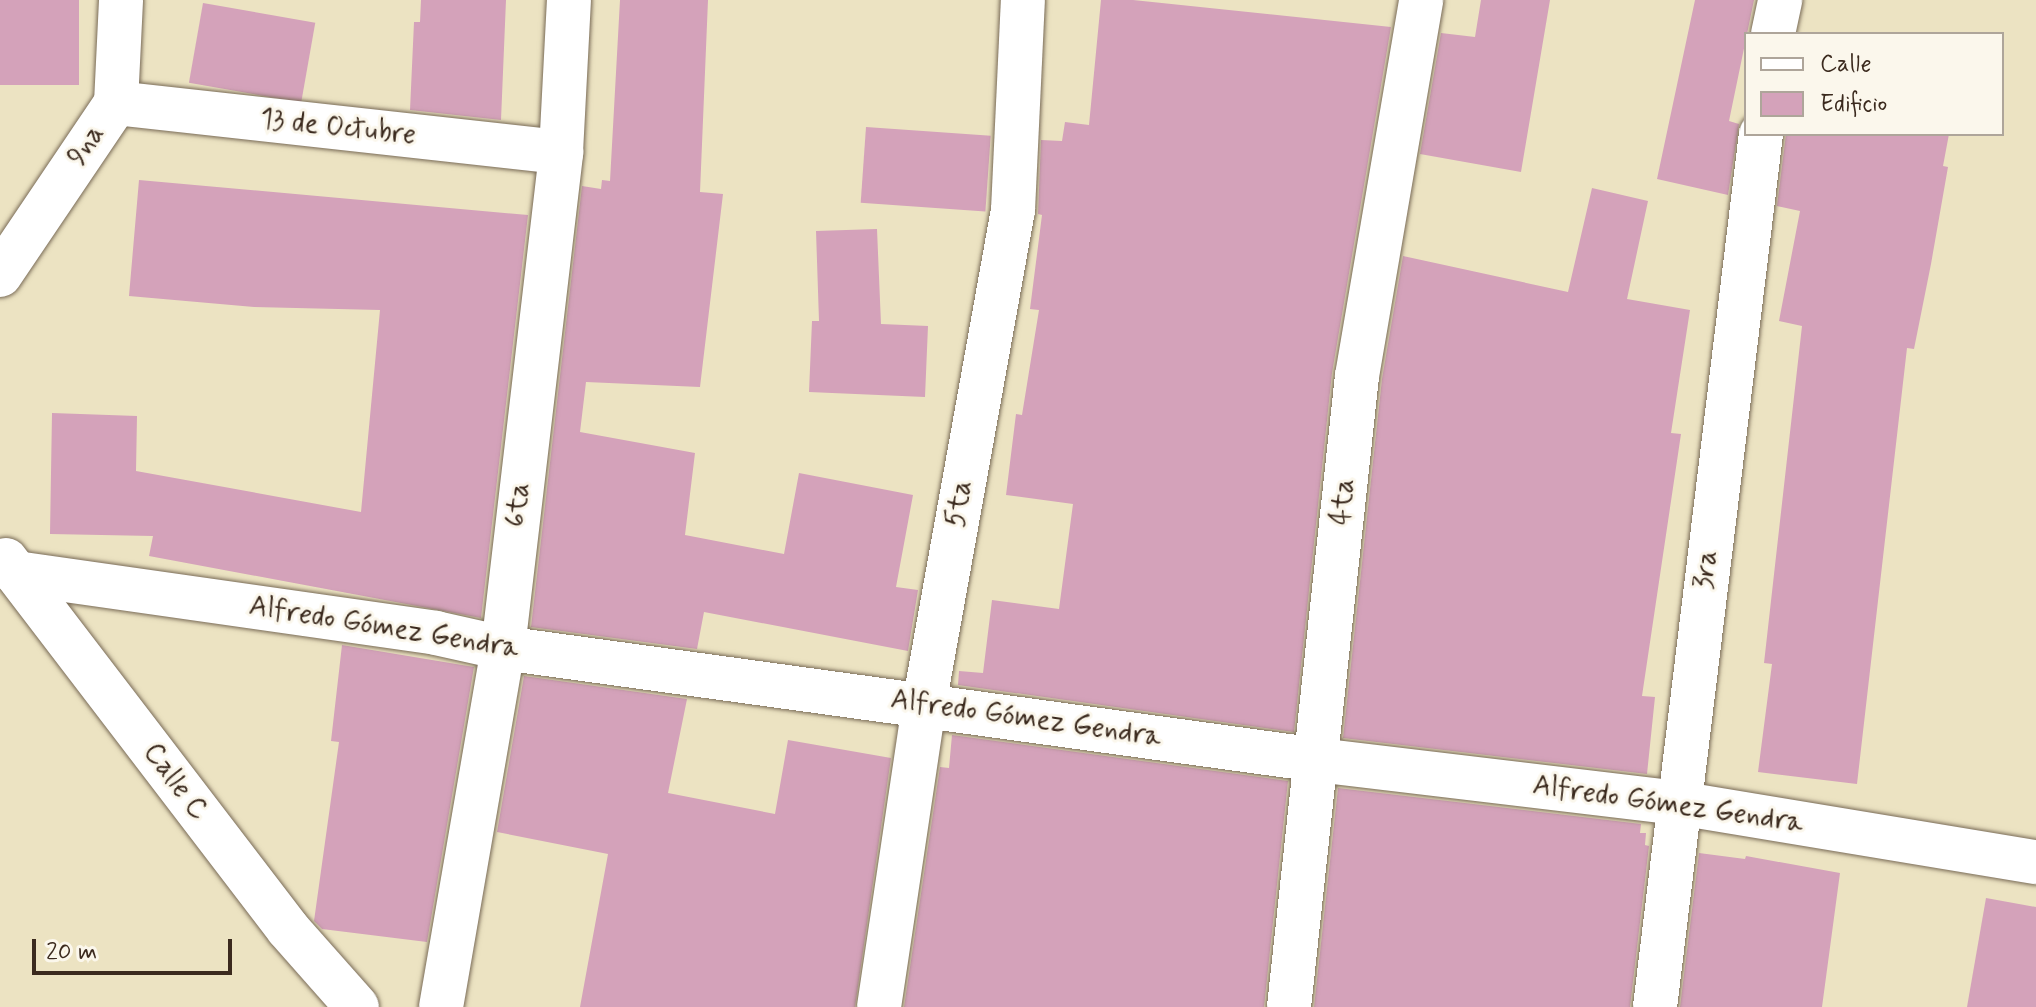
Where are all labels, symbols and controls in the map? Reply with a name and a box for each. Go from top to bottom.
legend [1744,32,2004,136]
text: Calle [1820,49,1872,80]
text: Edificio [1820,89,1887,120]
street label: 13 de Octubre [258,103,418,153]
street label: 9na [61,119,113,173]
street label: 4ta [1325,477,1363,527]
street label: 5ta [939,478,981,530]
street label: 6ta [500,481,538,529]
street label: 3ra [1688,549,1726,591]
street label: Alfredo Gómez Gendra [248,590,520,666]
street label: Alfredo Gómez Gendra [890,684,1162,754]
street label: Calle C [135,737,215,827]
street label: Alfredo Gómez Gendra [1532,770,1804,840]
scale bar [36,923,236,973]
text: 20 m [46,937,97,968]

